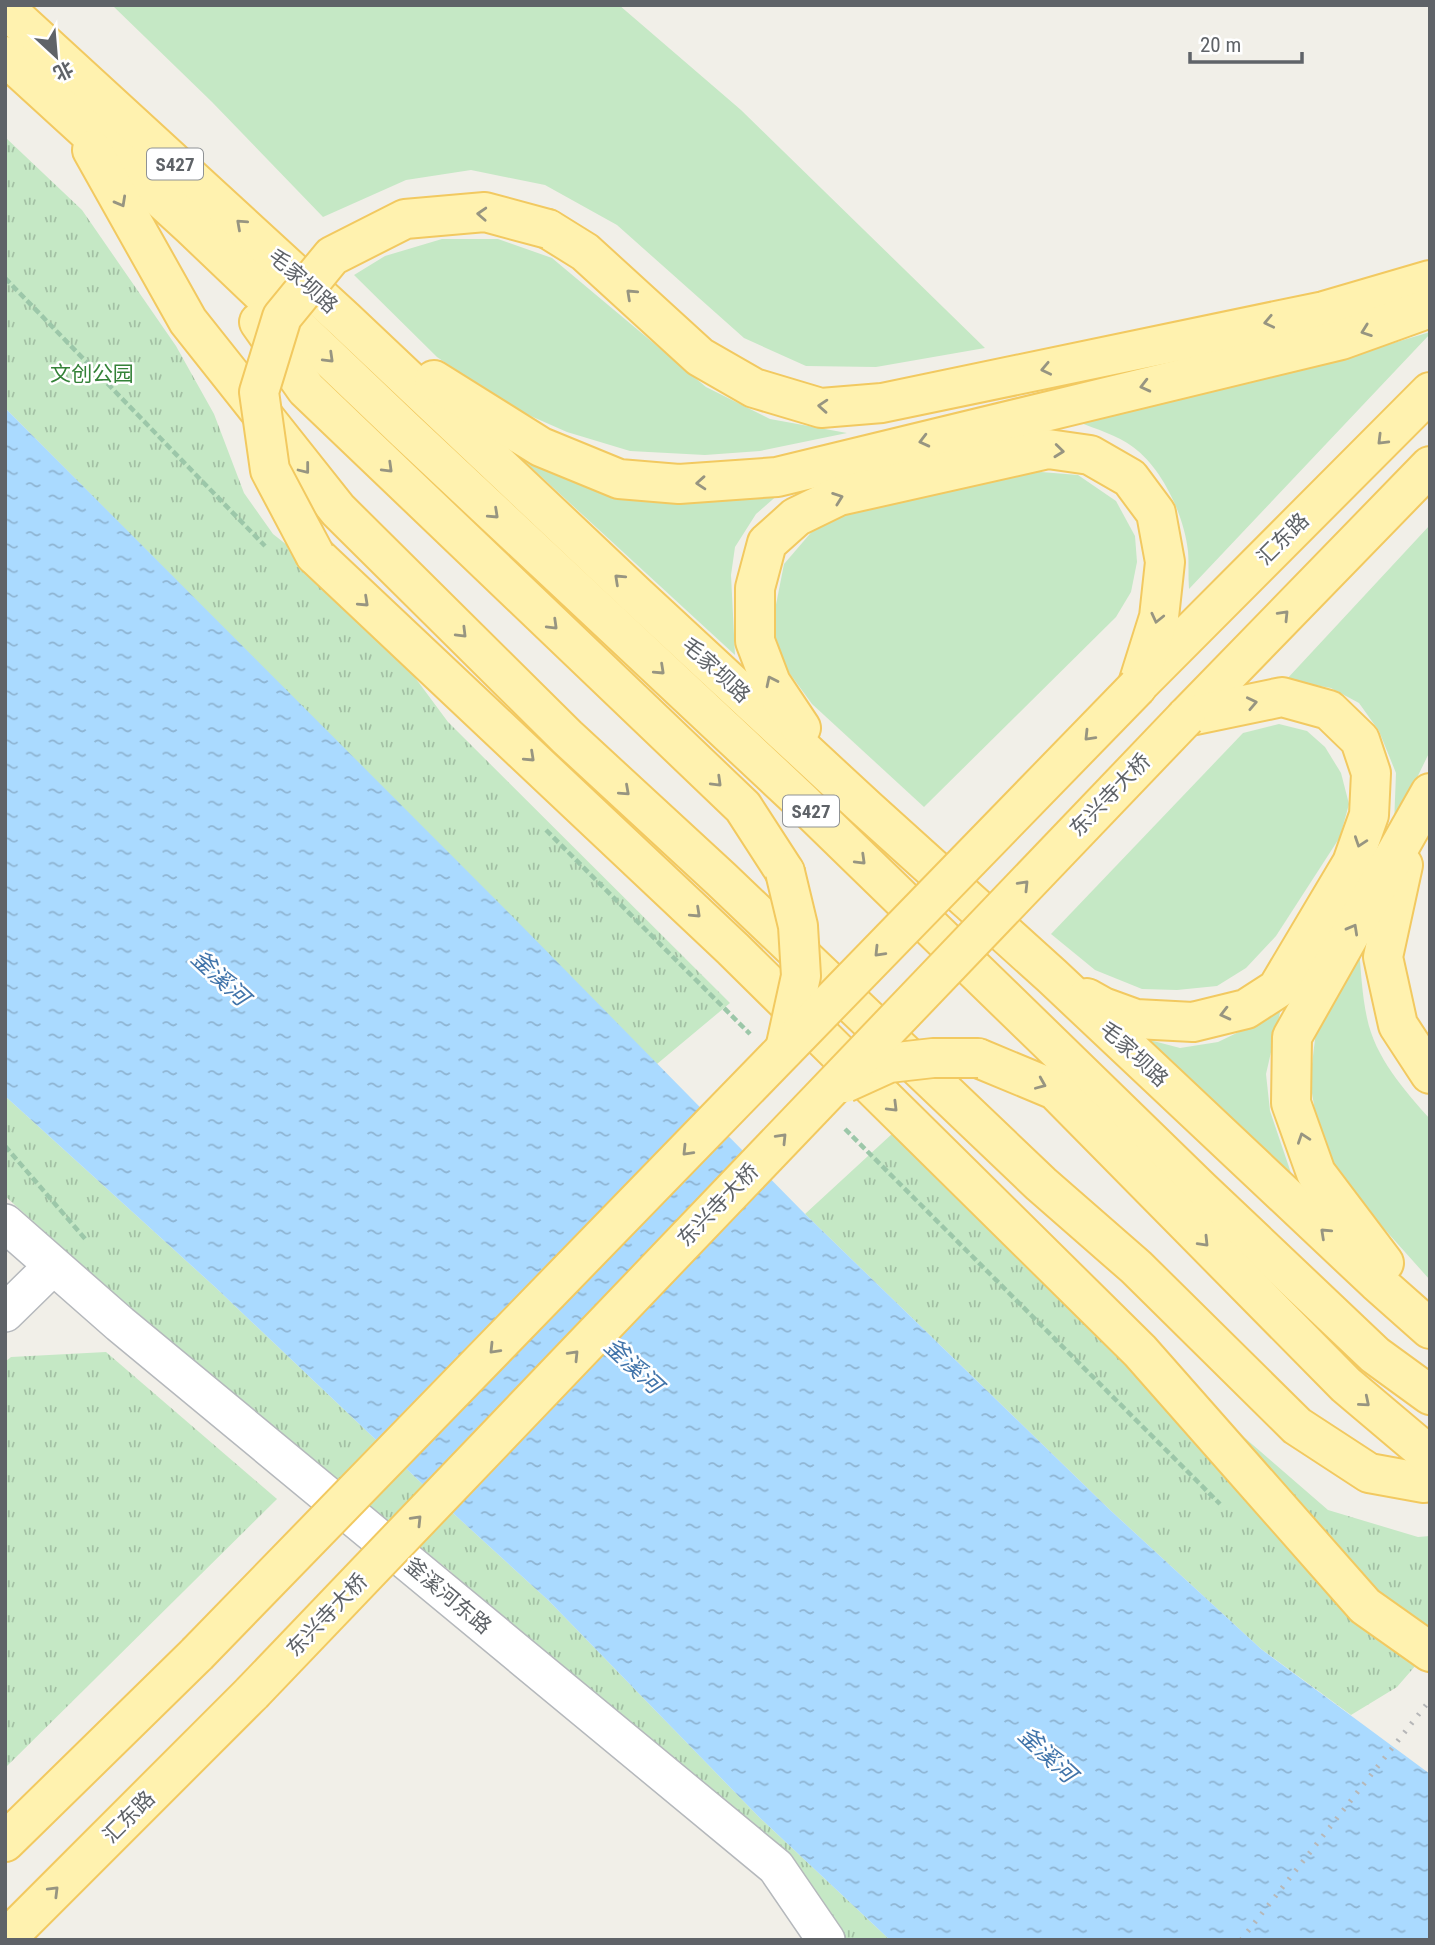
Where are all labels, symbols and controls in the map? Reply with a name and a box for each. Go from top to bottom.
north arrow [21,21,91,91]
scale bar [1190,21,1302,65]
text: 20 m [1200,33,1241,57]
text: 北 [50,56,77,85]
road number: S427 [147,148,203,180]
one-way arrow [113,194,126,207]
one-way arrow [476,207,487,222]
one-way arrow [236,220,249,233]
street label: 毛家坝路 [264,244,342,318]
one-way arrow [626,289,639,302]
one-way arrow [1263,314,1275,329]
one-way arrow [1360,323,1372,337]
one-way arrow [321,349,334,362]
one-way arrow [1040,360,1052,375]
park label: 文创公园 [50,362,134,386]
one-way arrow [1139,378,1151,393]
one-way arrow [817,399,828,414]
one-way arrow [1377,432,1390,445]
one-way arrow [918,433,930,447]
one-way arrow [1054,443,1065,458]
one-way arrow [380,459,393,472]
one-way arrow [296,461,309,474]
one-way arrow [695,475,706,490]
one-way arrow [831,492,843,506]
one-way arrow [486,506,499,518]
street label: 汇东路 [1252,508,1314,570]
one-way arrow [614,575,627,588]
one-way arrow [356,593,369,606]
one-way arrow [1276,611,1289,624]
one-way arrow [1151,612,1165,624]
one-way arrow [545,616,558,629]
one-way arrow [453,625,466,638]
street label: 毛家坝路 [677,633,755,707]
one-way arrow [652,661,665,674]
one-way arrow [766,676,780,688]
one-way arrow [1246,697,1258,712]
one-way arrow [1085,728,1098,741]
one-way arrow [522,749,535,762]
street label: 东兴寺大桥 [1065,749,1155,841]
one-way arrow [709,774,722,786]
one-way arrow [617,783,630,795]
road number: S427 [783,796,839,826]
one-way arrow [1354,836,1368,848]
one-way arrow [853,851,866,864]
one-way arrow [1016,880,1029,893]
one-way arrow [688,905,701,918]
one-way arrow [1345,923,1358,936]
one-way arrow [875,944,888,957]
water label: 釜溪河 [186,945,257,1014]
one-way arrow [1219,1006,1231,1020]
street label: 毛家坝路 [1095,1017,1173,1091]
one-way arrow [1034,1076,1047,1090]
one-way arrow [885,1098,898,1111]
one-way arrow [1297,1132,1311,1145]
one-way arrow [774,1133,787,1146]
one-way arrow [682,1142,695,1155]
street label: 东兴寺大桥 [673,1159,763,1251]
one-way arrow [1320,1229,1333,1242]
one-way arrow [1195,1233,1208,1246]
water label: 釜溪河 [599,1333,670,1402]
one-way arrow [489,1340,502,1353]
one-way arrow [566,1351,579,1364]
one-way arrow [1358,1393,1370,1406]
one-way arrow [409,1515,422,1528]
street label: 釜溪河东路 [400,1553,496,1639]
street label: 东兴寺大桥 [282,1569,372,1661]
water label: 釜溪河 [1013,1722,1084,1791]
street label: 汇东路 [98,1786,160,1848]
one-way arrow [45,1887,58,1900]

